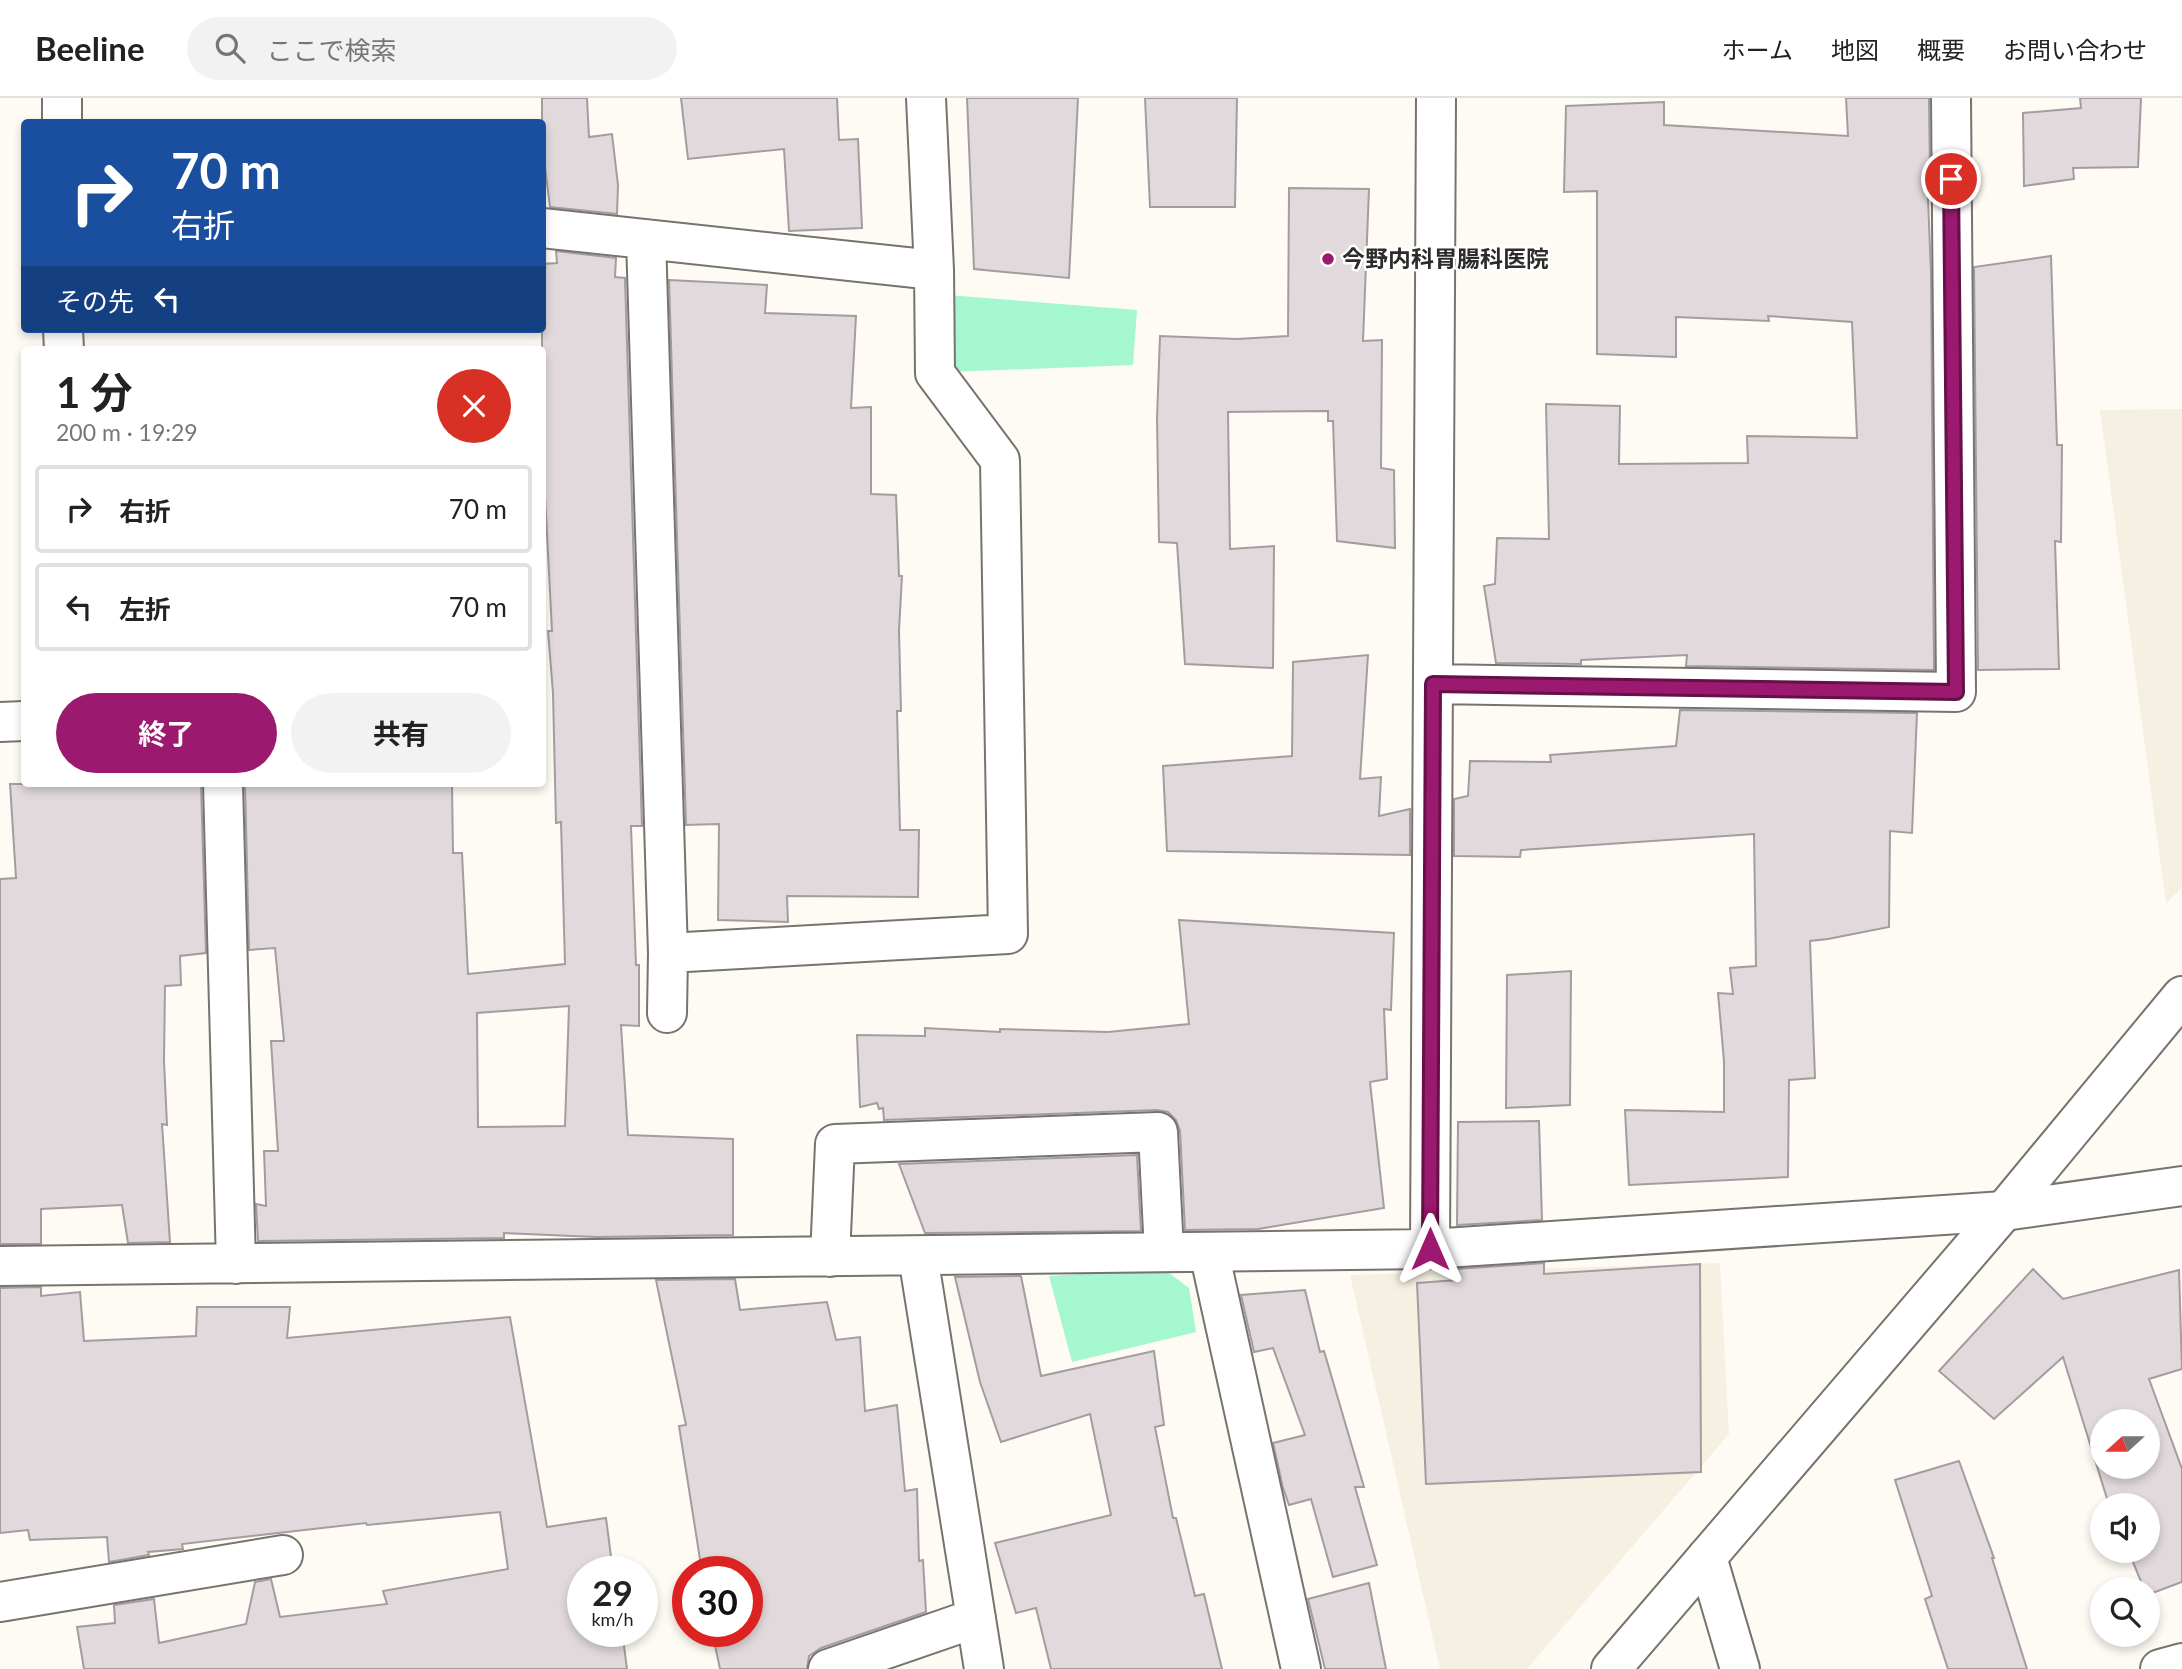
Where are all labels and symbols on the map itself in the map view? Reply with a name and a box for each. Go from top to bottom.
pin [1921,149,1981,209]
place label: 今野内科胃腸科医院 [1342,244,1549,272]
marker: 今野内科胃腸科医院 [1320,251,1336,267]
position arrow [1393,1212,1467,1286]
north arrow [2090,1409,2160,1479]
speed limit sign: 30 [672,1556,763,1647]

